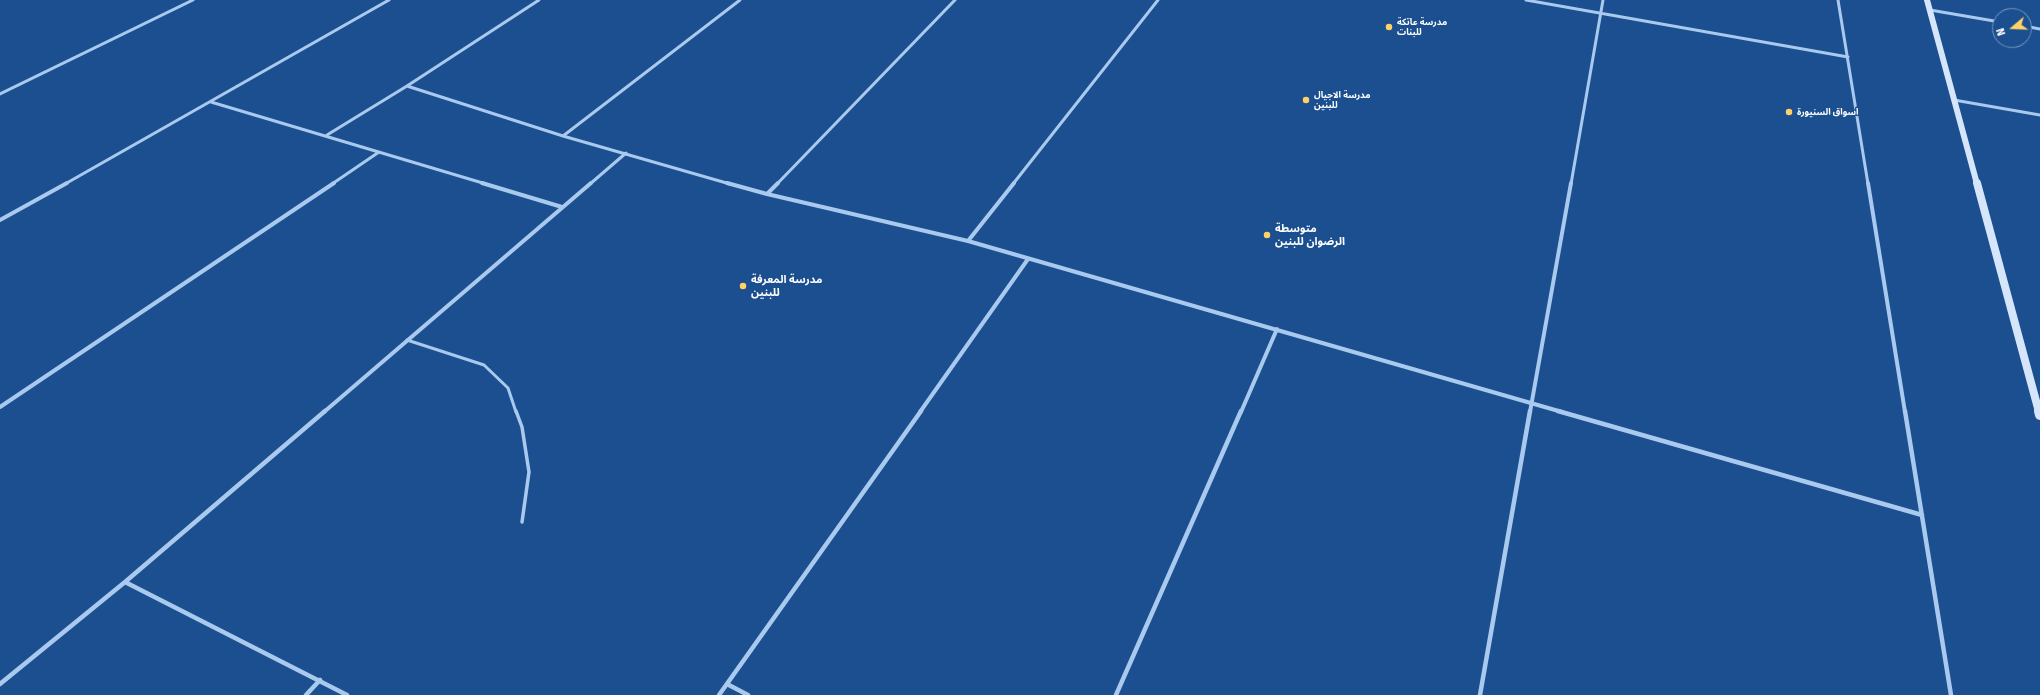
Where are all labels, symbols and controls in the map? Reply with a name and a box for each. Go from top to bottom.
north arrow [1992,8,2032,48]
place label: مدرسة عاتكة للبنات [1397,17,1447,38]
marker: مدرسة عاتكة للبنات [1384,22,1394,32]
text: N [1994,26,2008,37]
place label: مدرسة الاجيال للبنين [1314,90,1370,111]
marker: مدرسة الاجيال للبنين [1301,95,1311,105]
marker: اسواق السنيورة [1784,107,1794,117]
place label: اسواق السنيورة [1797,107,1859,117]
place label: متوسطة الرضوان للبنين [1275,222,1345,248]
marker: متوسطة الرضوان للبنين [1262,230,1272,240]
place label: مدرسة المعرفة للبنين [751,273,823,299]
marker: مدرسة المعرفة للبنين [738,281,748,291]

